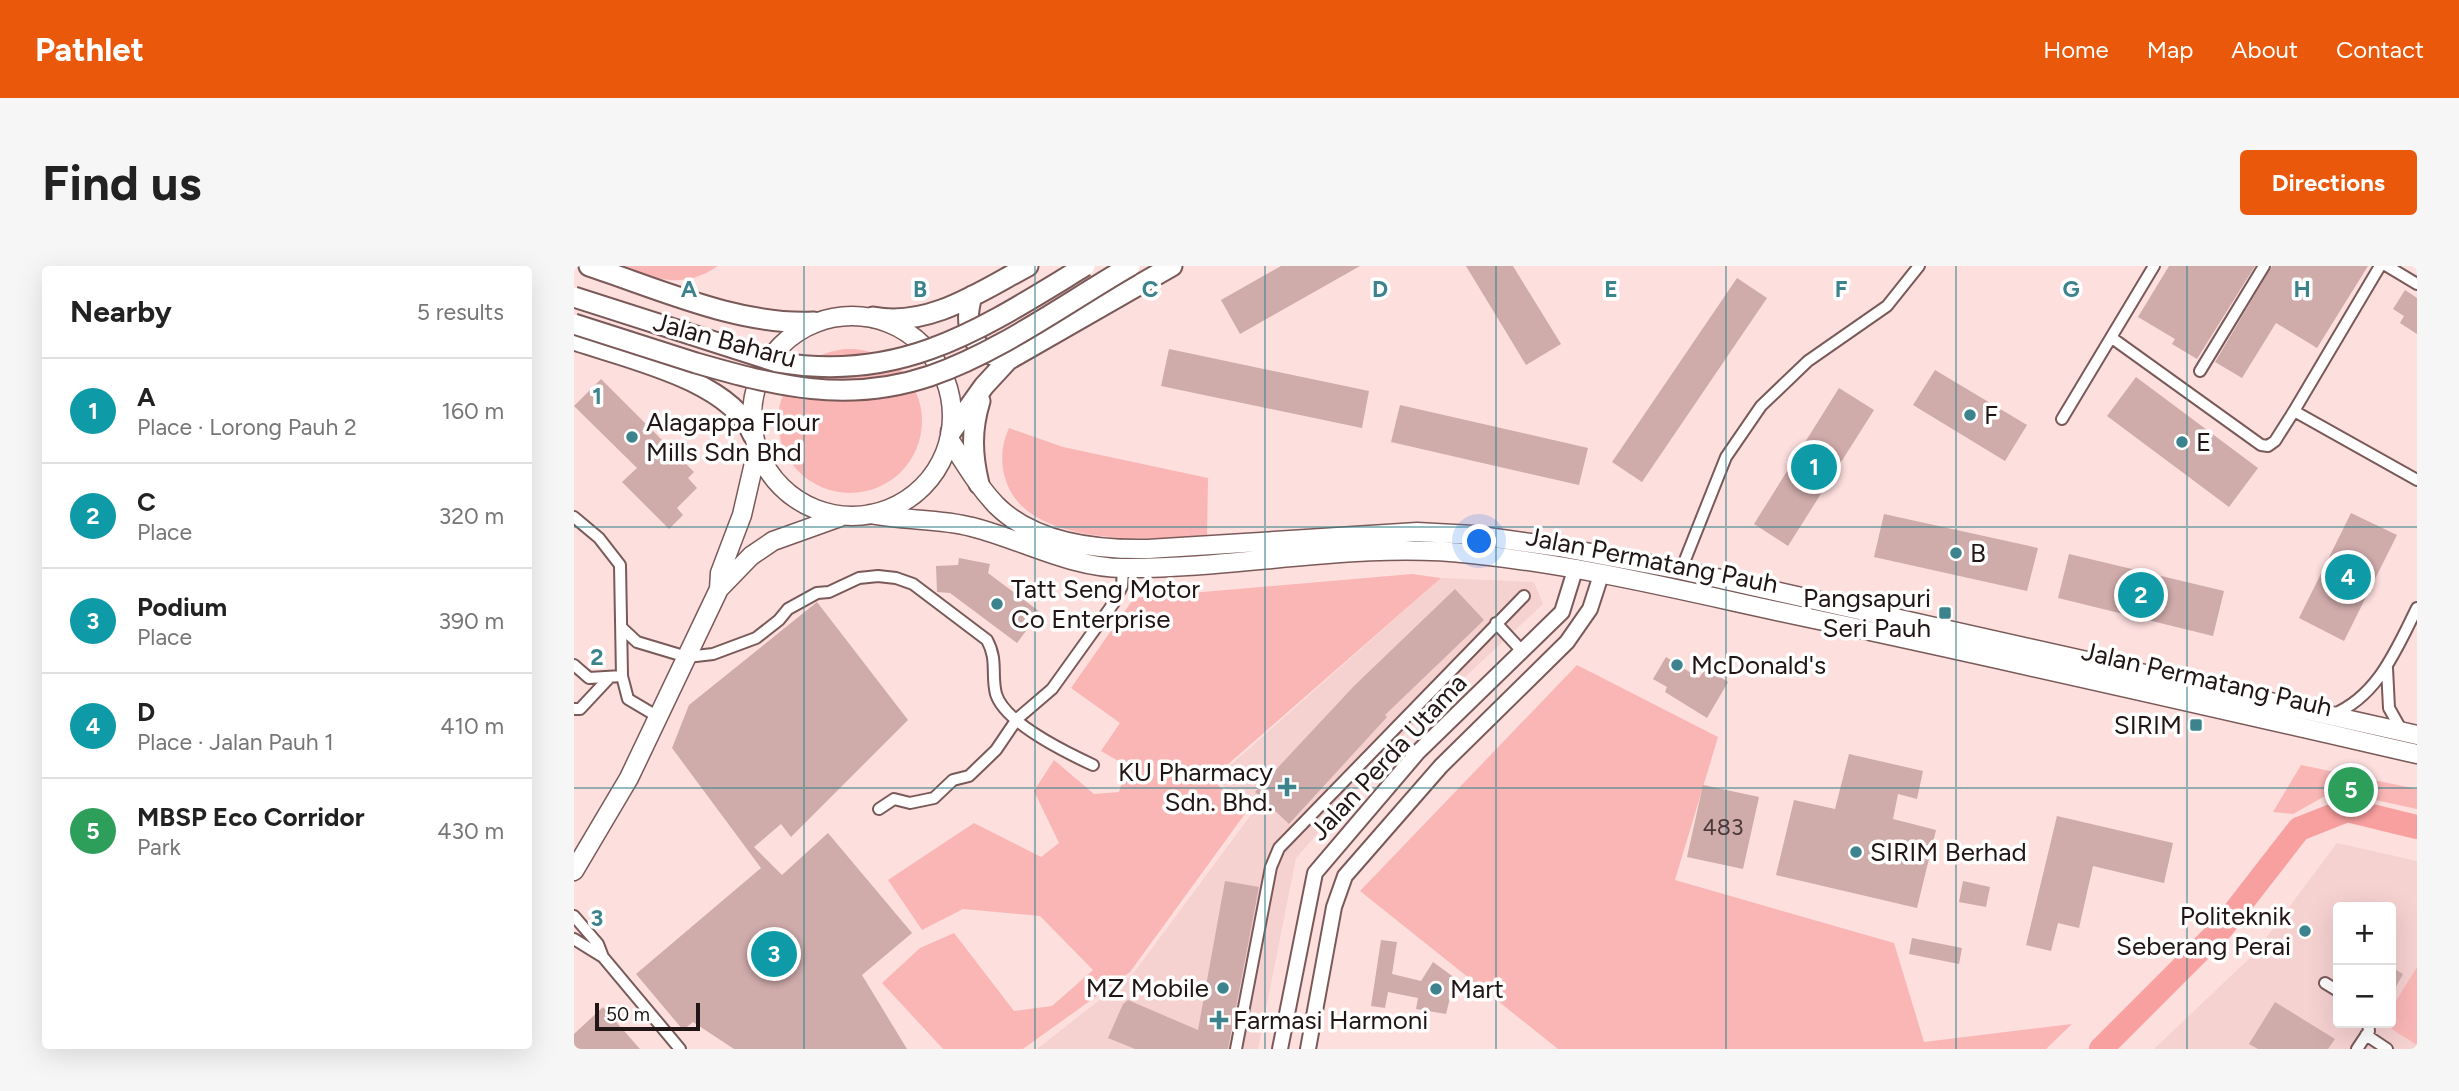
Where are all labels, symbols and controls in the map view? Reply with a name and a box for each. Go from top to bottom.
text: Pathlet [35,30,144,69]
text: Home [2043,35,2109,64]
text: Map [2147,35,2193,64]
text: About [2231,35,2298,64]
text: Contact [2336,35,2424,64]
button: Directions [2240,150,2417,215]
text: Find us [42,153,201,212]
text: A [681,275,698,303]
text: B [913,275,927,303]
text: C [1142,275,1159,303]
text: D [1372,275,1388,303]
text: E [1604,275,1618,303]
text: F [1835,275,1848,303]
text: G [2062,275,2080,303]
text: H [2293,275,2311,303]
text: Nearby [70,293,172,330]
text: 5 results [417,298,504,326]
street label: Jalan Baharu [650,306,800,374]
text: A [137,381,156,413]
text: 1 [592,382,602,410]
text: 1 [88,397,98,425]
text: 160 m [441,397,504,425]
place label: F [1984,399,1998,431]
place label: Alagappa Flour Mills Sdn Bhd [646,406,820,468]
marker: F [1962,407,1978,423]
text: Place · Lorong Pauh 2 [137,413,357,441]
place label: E [2196,426,2211,458]
marker: Alagappa Flour Mills Sdn Bhd [624,429,640,445]
marker: E [2174,434,2190,450]
pin: 1 [1791,441,1837,493]
text: C [137,486,156,518]
text: 2 [86,502,100,530]
text: 320 m [439,502,504,530]
text: Place [137,518,192,546]
street label: Jalan Permatang Pauh [1523,520,1781,600]
your location [1462,524,1496,558]
place label: B [1970,537,1986,569]
marker: B [1948,545,1964,561]
pin: 4 [2325,551,2371,603]
pin: 2 [2118,569,2164,621]
place label: Tatt Seng Motor Co Enterprise [1011,573,1200,635]
place label: Pangsapuri Seri Pauh [1803,582,1931,644]
text: Podium [137,591,227,623]
marker: Tatt Seng Motor Co Enterprise [989,596,1005,612]
marker: Pangsapuri Seri Pauh [1937,605,1953,621]
text: 3 [87,607,99,635]
text: 390 m [438,607,504,635]
text: Place [137,623,192,651]
street label: Jalan Permatang Pauh [2079,635,2335,723]
text: 2 [590,643,604,671]
place label: McDonald's [1691,649,1826,681]
marker: McDonald's [1669,657,1685,673]
street label: Jalan Perda Utama [1303,667,1473,847]
text: D [137,696,155,728]
place label: SIRIM [2114,709,2182,741]
text: 4 [86,712,100,740]
text: 410 m [440,712,504,740]
marker: SIRIM [2188,717,2204,733]
text: Place · Jalan Pauh 1 [137,728,334,756]
place label: KU Pharmacy Sdn. Bhd. [1118,756,1273,818]
pin: 5 [2328,764,2374,816]
marker: KU Pharmacy Sdn. Bhd. [1279,779,1295,795]
text: MBSP Eco Corridor [137,801,365,833]
house number: 483 [1703,813,1743,841]
text: 5 [86,817,100,845]
text: 430 m [437,817,504,845]
text: Park [137,833,181,861]
place label: SIRIM Berhad [1870,836,2027,868]
marker: SIRIM Berhad [1848,844,1864,860]
place label: Politeknik Seberang Perai [2116,900,2291,962]
map controls [2333,902,2396,1028]
button: + [2333,902,2396,965]
text: 3 [591,904,603,932]
marker: Politeknik Seberang Perai [2297,923,2313,939]
pin: 3 [751,928,797,980]
button: − [2333,965,2396,1028]
place label: MZ Mobile [1086,972,1209,1004]
place label: Mart [1450,973,1504,1005]
marker: MZ Mobile [1215,980,1231,996]
marker: Mart [1428,981,1444,997]
scale bar [595,1000,700,1032]
text: 50 m [606,1003,650,1026]
place label: Farmasi Harmoni [1233,1004,1428,1036]
marker: Farmasi Harmoni [1211,1012,1227,1028]

